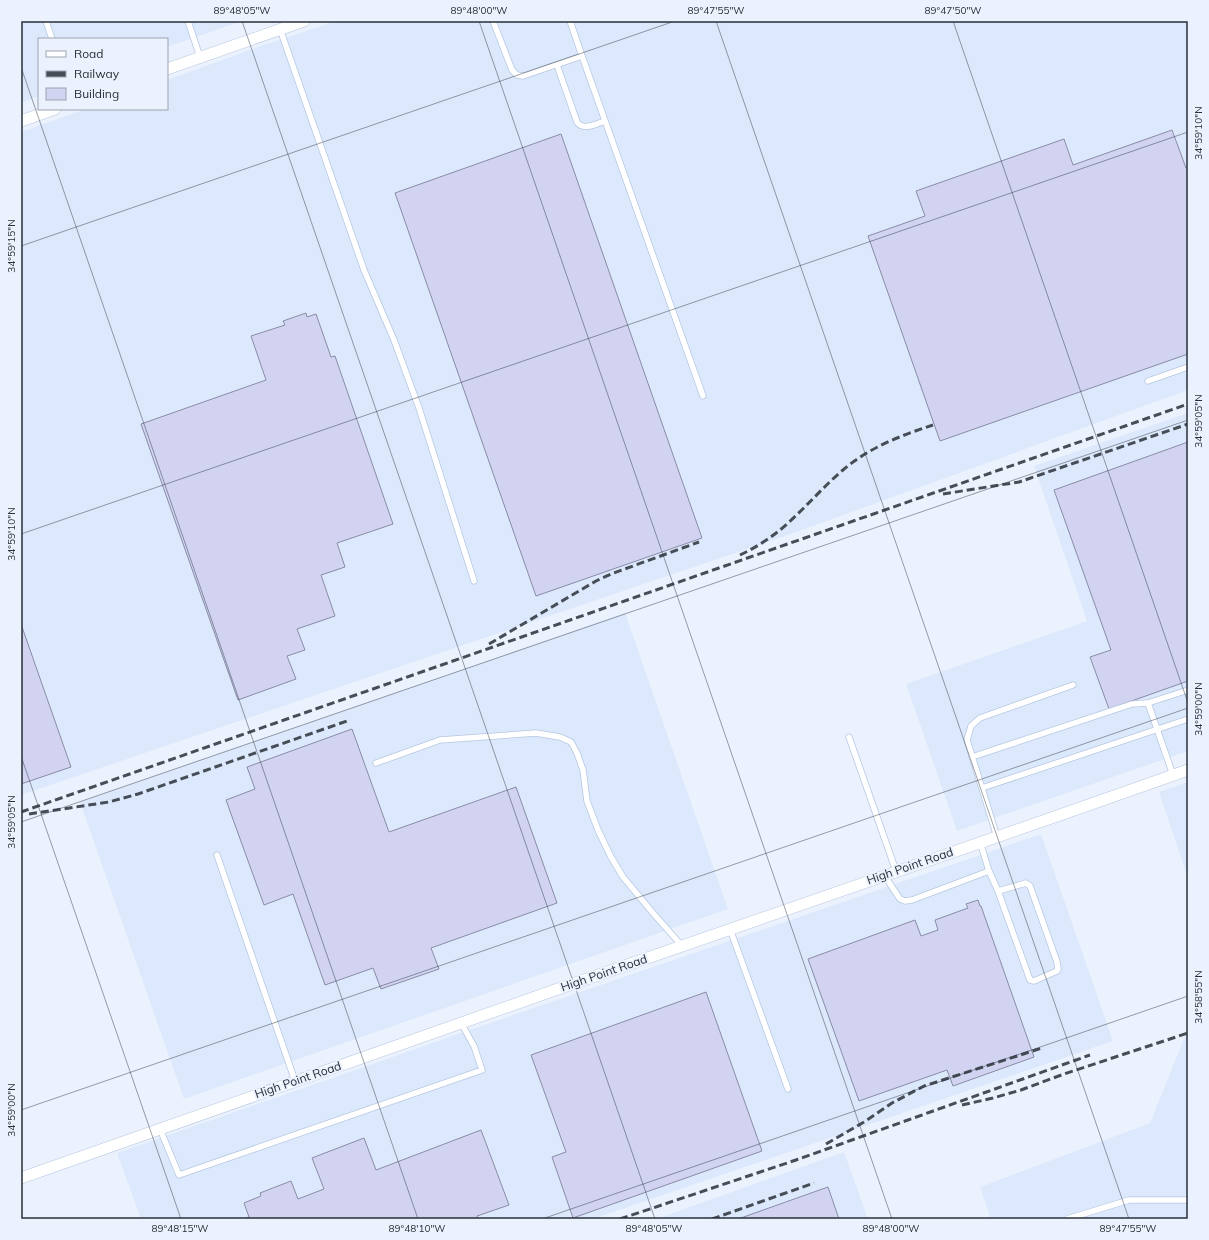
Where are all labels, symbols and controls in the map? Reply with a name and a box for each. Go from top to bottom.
text: 89°48'05"W [214,4,270,17]
text: 89°48'00"W [451,4,507,17]
text: 89°47'55"W [688,4,744,17]
text: 89°47'50"W [925,4,981,17]
legend [38,38,168,110]
text: Road [74,46,103,61]
text: Railway [74,66,120,81]
text: Building [74,86,119,101]
text: 34°59'10"N [1192,106,1205,160]
text: 34°59'15"N [5,219,18,273]
text: 34°59'05"N [1192,394,1205,448]
text: 34°59'10"N [5,507,18,561]
text: 34°59'00"N [1192,682,1205,736]
text: 34°59'05"N [5,795,18,849]
street label: High Point Road [865,844,955,887]
street label: High Point Road [559,951,649,994]
text: 34°58'55"N [1192,970,1205,1024]
street label: High Point Road [253,1058,343,1101]
text: 34°59'00"N [5,1083,18,1137]
text: 89°48'15"W [152,1222,208,1235]
text: 89°48'10"W [389,1222,445,1235]
text: 89°48'05"W [626,1222,682,1235]
text: 89°48'00"W [863,1222,919,1235]
text: 89°47'55"W [1100,1222,1156,1235]

